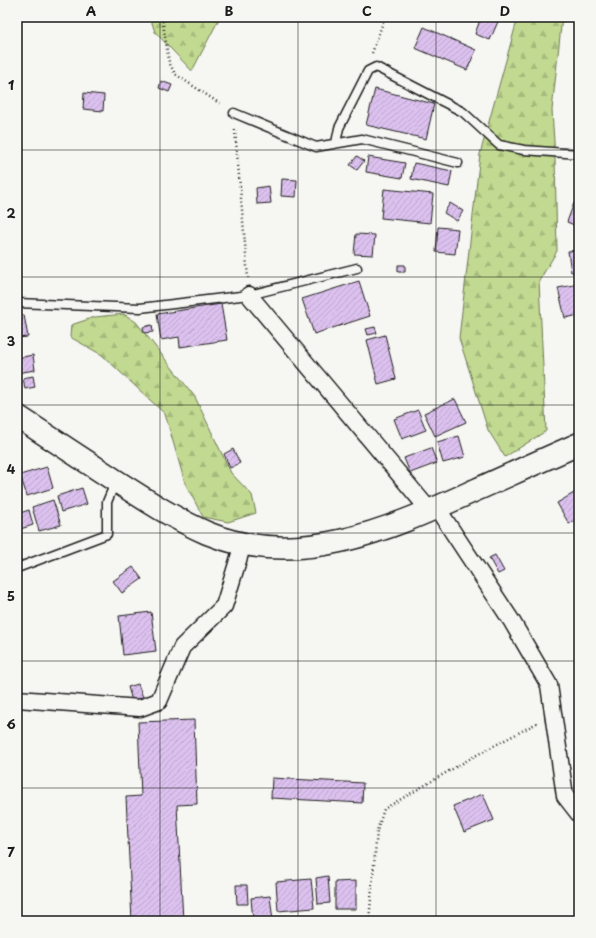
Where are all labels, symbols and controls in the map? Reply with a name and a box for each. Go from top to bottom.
text: A [86,1,96,20]
text: B [225,1,234,20]
text: C [362,1,372,20]
text: D [500,1,510,20]
text: 1 [8,75,14,94]
text: 2 [6,203,16,222]
text: 3 [7,331,16,350]
text: 4 [7,459,16,478]
text: 5 [7,586,15,605]
text: 6 [6,714,16,733]
text: 7 [7,842,15,861]

